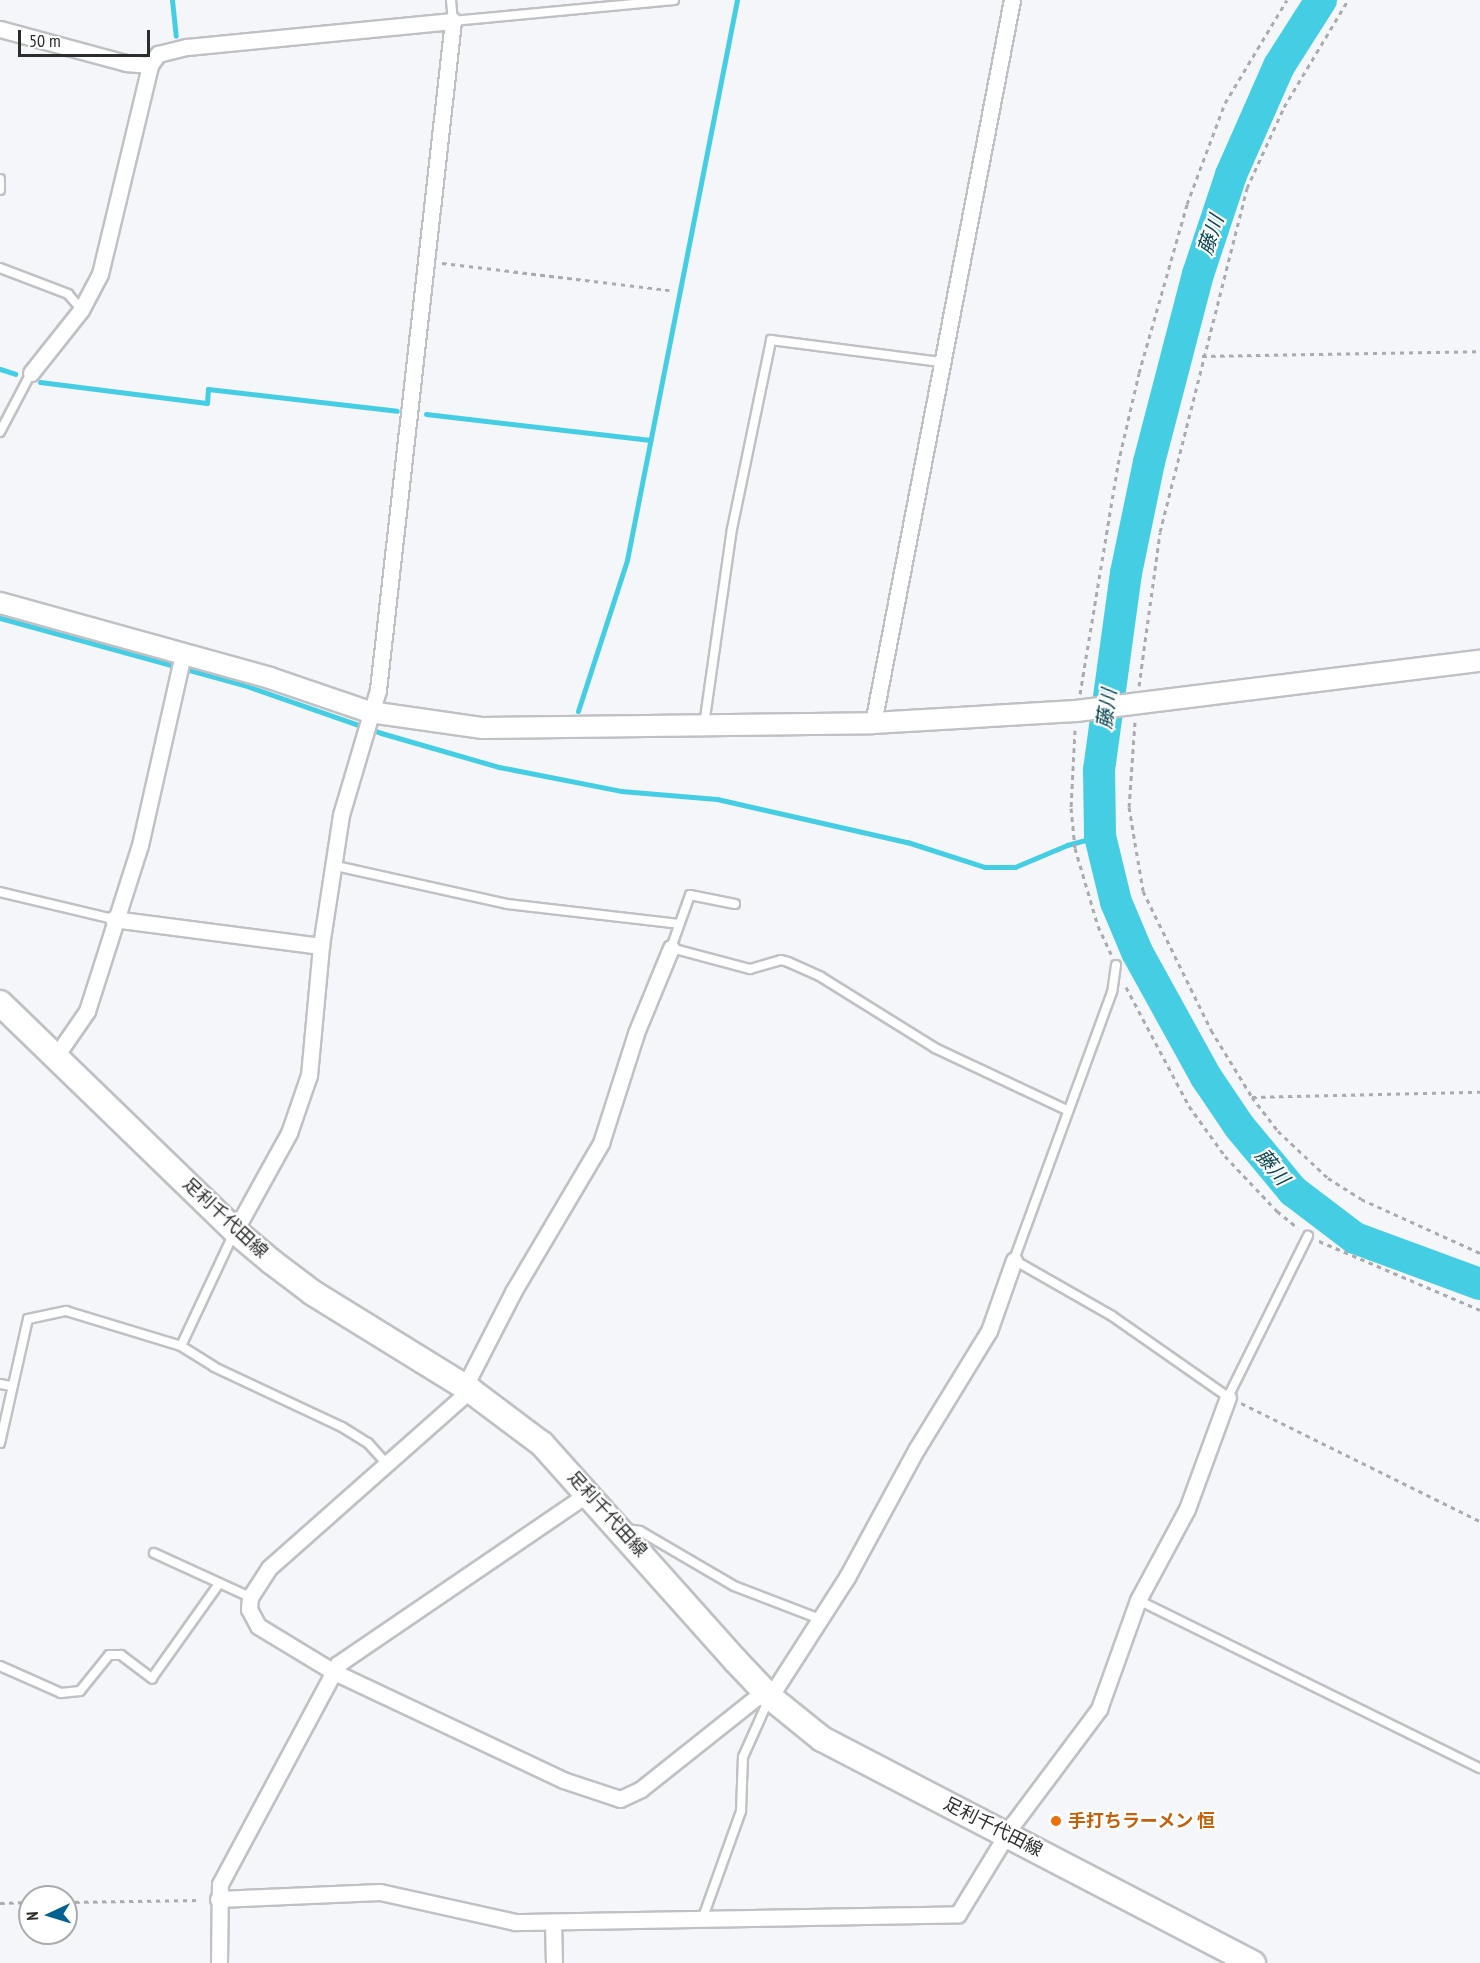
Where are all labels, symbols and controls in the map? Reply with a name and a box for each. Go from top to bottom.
scale bar [21,18,153,56]
text: 50 m [29,29,61,52]
water label: 藤川 [1193,212,1229,258]
water label: 藤川 [1092,688,1122,730]
water label: 藤川 [1250,1144,1294,1190]
street label: 足利千代田線 [178,1173,272,1263]
street label: 足利千代田線 [563,1467,651,1561]
street label: 足利千代田線 [940,1793,1046,1861]
place label: 手打ちラーメン 恒 [1068,1810,1216,1832]
marker: 手打ちラーメン 恒 [1049,1814,1063,1828]
north arrow [18,1885,78,1945]
text: N [22,1911,42,1921]

